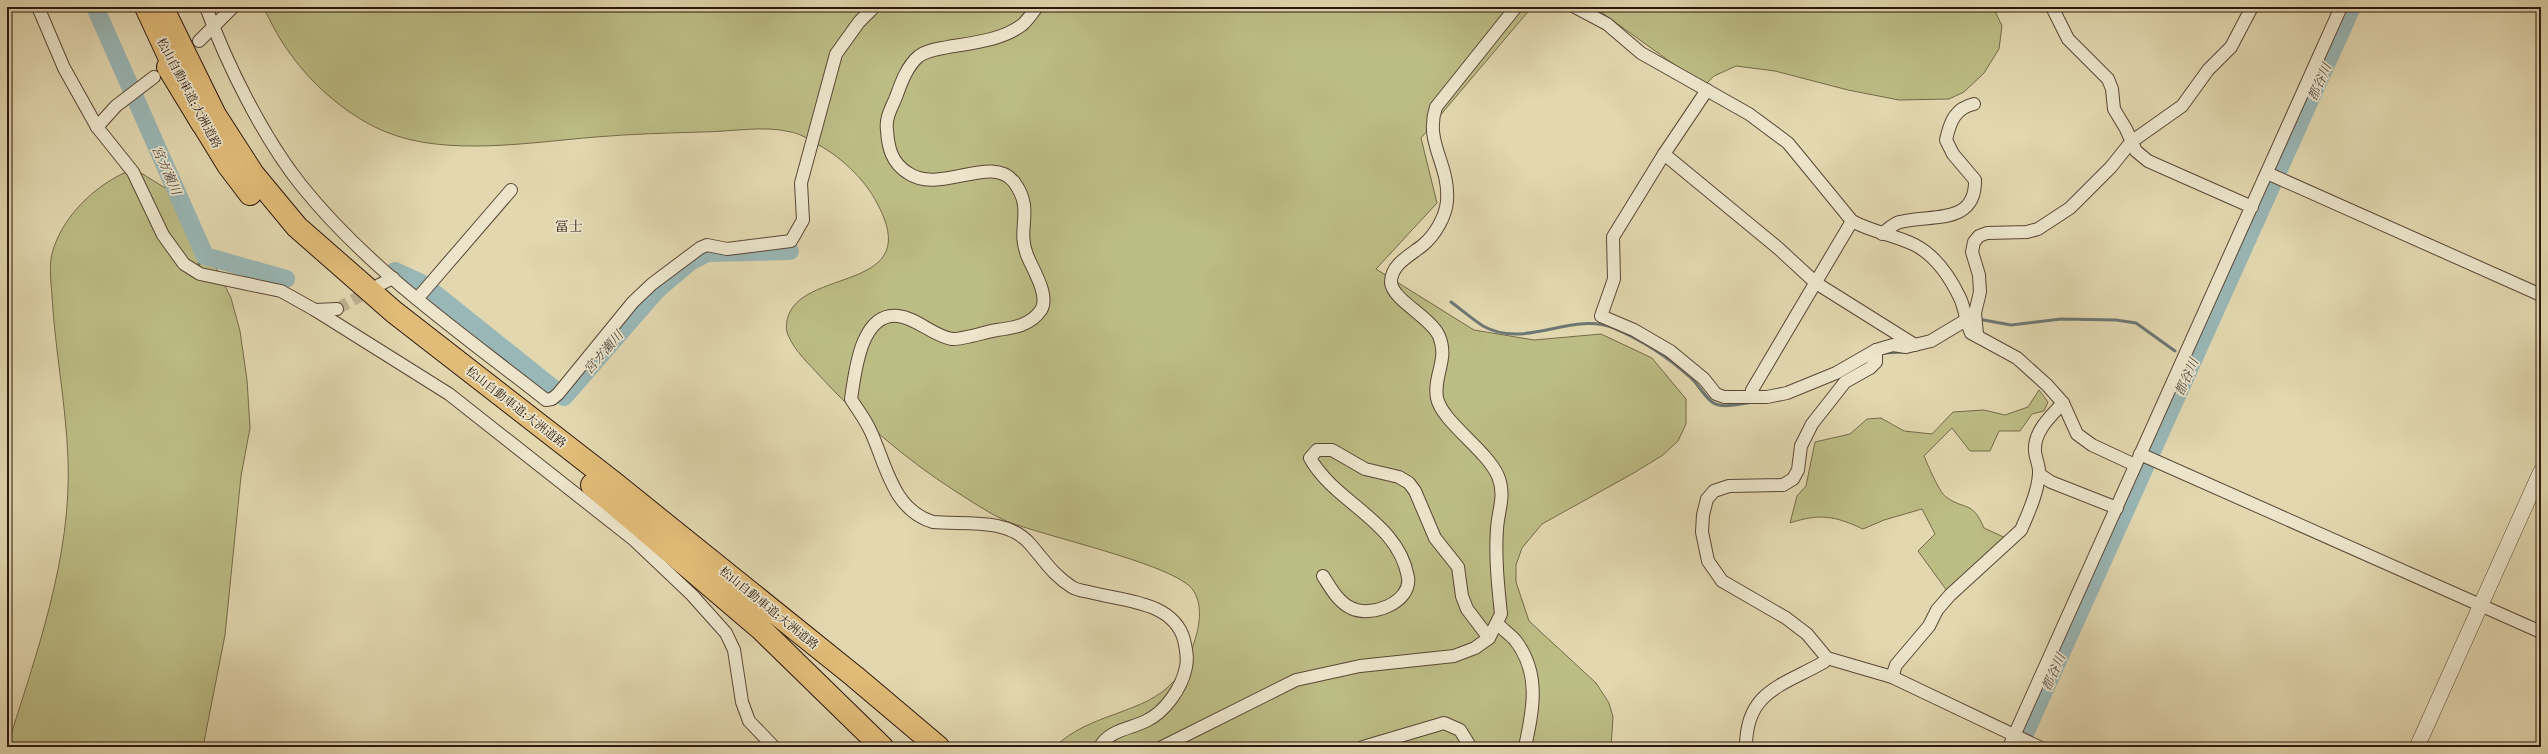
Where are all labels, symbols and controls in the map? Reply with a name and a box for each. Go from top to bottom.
street label: 松山自動車道;大洲道路 [153,35,224,151]
water label: 都谷川 [2305,60,2336,103]
water label: 宮ガ瀬川 [148,143,185,199]
district label: 冨士 [555,218,583,236]
water label: 宮ガ瀬川 [581,326,628,378]
water label: 都谷川 [2172,355,2203,398]
street label: 松山自動車道;大洲道路 [462,364,569,451]
street label: 松山自動車道;大洲道路 [716,564,821,653]
water label: 都谷川 [2039,650,2070,693]

